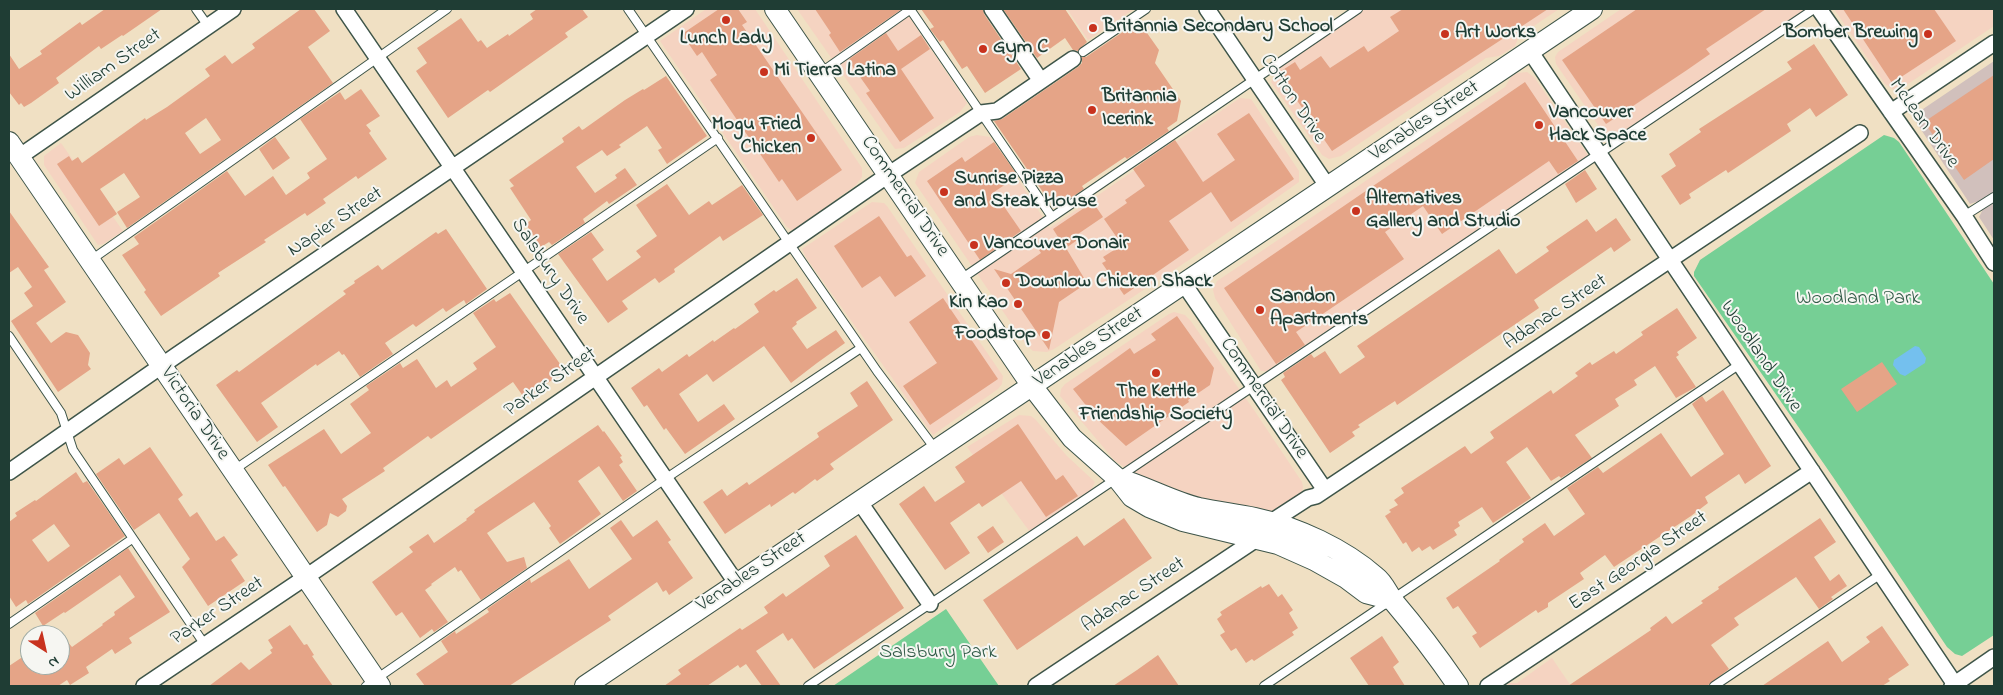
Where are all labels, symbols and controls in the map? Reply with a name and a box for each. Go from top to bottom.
marker: Lunch Lady [720,14,732,26]
place label: Britannia Secondary School [1103,16,1333,40]
marker: Britannia Secondary School [1087,22,1099,34]
place label: Art Works [1455,22,1536,46]
place label: Bomber Brewing [1784,22,1918,46]
street label: William Street [61,24,167,108]
place label: Lunch Lady [680,28,772,52]
marker: Art Works [1439,28,1451,40]
marker: Bomber Brewing [1922,28,1934,40]
place label: Gym C [993,37,1048,61]
marker: Gym C [977,43,989,55]
street label: Cotton Drive [1254,50,1330,148]
place label: Mi Tierra Latina [774,60,896,84]
marker: Mi Tierra Latina [758,66,770,78]
street label: McLean Drive [1882,75,1964,173]
street label: Venables Street [1366,77,1484,167]
place label: Britannia Icerink [1102,86,1177,133]
place label: Vancouver Hack Space [1549,102,1646,149]
marker: Britannia Icerink [1086,104,1098,116]
place label: Mogu Fried Chicken [712,114,801,161]
marker: Vancouver Hack Space [1533,119,1545,131]
marker: Mogu Fried Chicken [805,132,817,144]
street label: Commercial Drive [855,132,953,262]
place label: Sunrise Pizza and Steak House [954,168,1097,215]
street label: Napier Street [284,182,388,264]
marker: Sunrise Pizza and Steak House [938,186,950,198]
place label: Alternatives Gallery and Studio [1366,188,1520,235]
marker: Alternatives Gallery and Studio [1350,205,1362,217]
street label: Salsbury Drive [505,214,593,330]
place label: Vancouver Donair [984,233,1129,257]
marker: Vancouver Donair [968,239,980,251]
street label: Adanac Street [1500,270,1612,356]
place label: Downlow Chicken Shack [1016,271,1212,295]
marker: Downlow Chicken Shack [1000,277,1012,289]
place label: Sandon Apartments [1270,286,1368,333]
park label: Woodland Park [1796,288,1920,312]
place label: Kin Kao [949,292,1008,316]
street label: Woodland Drive [1714,297,1806,417]
marker: Kin Kao [1012,298,1024,310]
street label: Venables Street [1030,303,1148,393]
marker: Sandon Apartments [1254,304,1266,316]
place label: Foodstop [955,323,1036,347]
marker: Foodstop [1040,329,1052,341]
street label: Commercial Drive [1214,334,1312,464]
street label: Parker Street [500,343,602,423]
street label: Victoria Drive [154,363,234,465]
marker: The Kettle Friendship Society [1150,367,1162,379]
place label: The Kettle Friendship Society [1080,381,1232,428]
street label: East Georgia Street [1565,507,1713,617]
street label: Venables Street [693,528,811,618]
street label: Adanac Street [1078,553,1190,639]
street label: Parker Street [167,572,269,652]
north arrow [20,625,70,675]
park label: Salsbury Park [879,642,997,666]
text: N [43,651,63,673]

